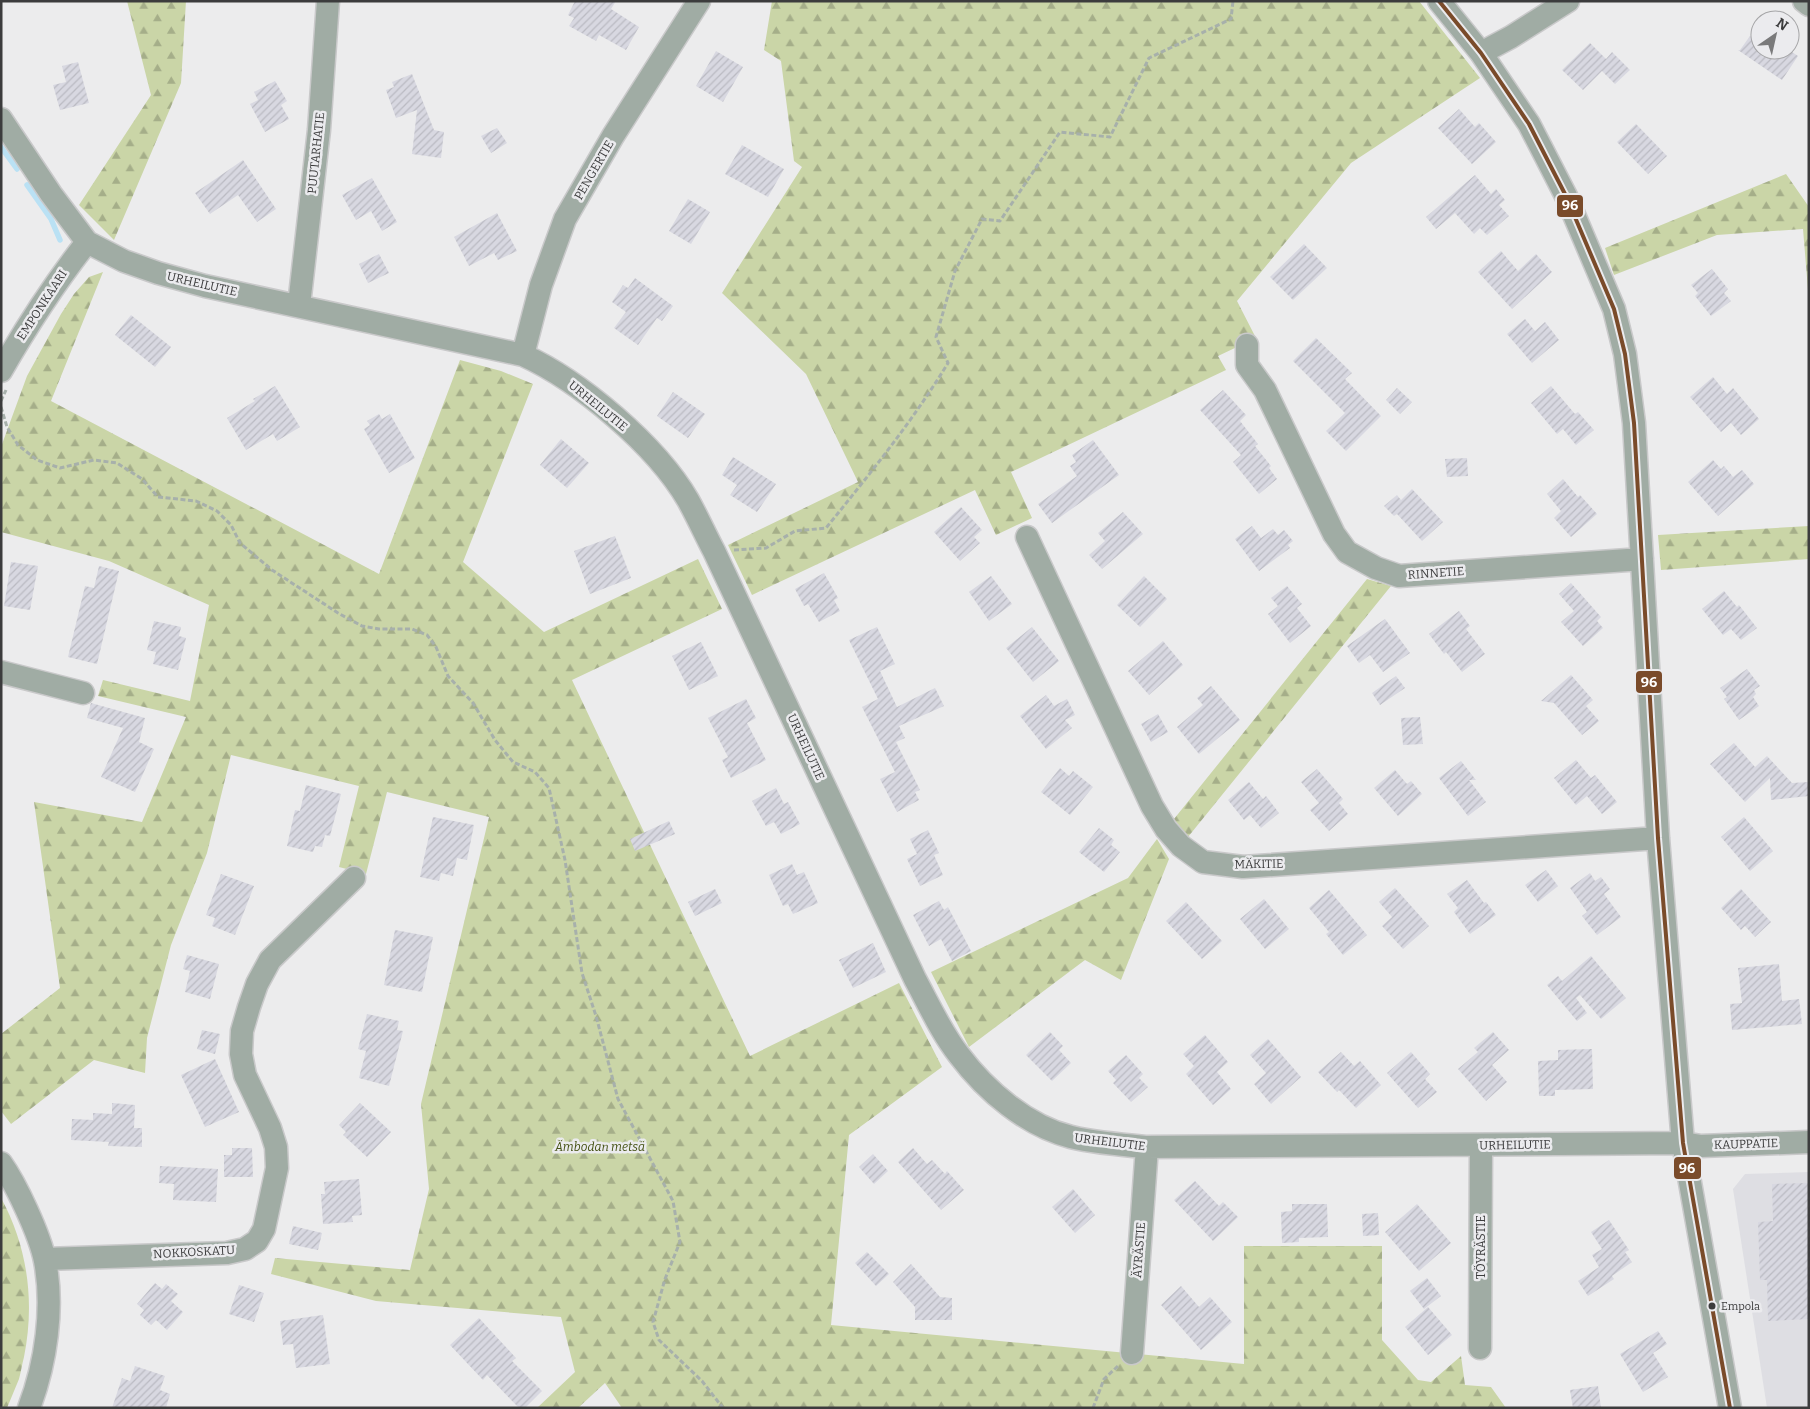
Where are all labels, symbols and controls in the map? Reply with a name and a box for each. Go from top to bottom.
north arrow [1750,10,1800,60]
text: N [1773,15,1791,35]
street label: PUUTARHATIE [305,111,327,195]
street label: PENGERTIE [571,138,617,202]
line badge: 96 [1556,194,1584,218]
text: 96 [1562,197,1578,214]
street label: EMPONKAARI [14,267,70,343]
street label: URHEILUTIE [166,269,238,299]
street label: URHEILUTIE [566,378,630,434]
street label: RINNETIE [1407,564,1465,582]
line badge: 96 [1635,670,1663,694]
text: 96 [1641,674,1657,691]
street label: URHEILUTIE [785,712,827,782]
street label: MÄKITIE [1234,856,1284,871]
street label: URHEILUTIE [1074,1131,1146,1153]
street label: KAUPPATIE [1714,1136,1778,1152]
street label: URHEILUTIE [1479,1137,1551,1153]
park label: Ämbodan metsä [554,1139,645,1154]
line badge: 96 [1673,1156,1702,1180]
text: 96 [1679,1160,1695,1177]
street label: TÖYRÄSTIE [1473,1215,1488,1279]
street label: ÄYRÄSTIE [1129,1221,1148,1278]
street label: NOKKOSKATU [153,1243,235,1261]
place label: Empola [1721,1300,1760,1313]
marker: Empola [1707,1301,1717,1311]

